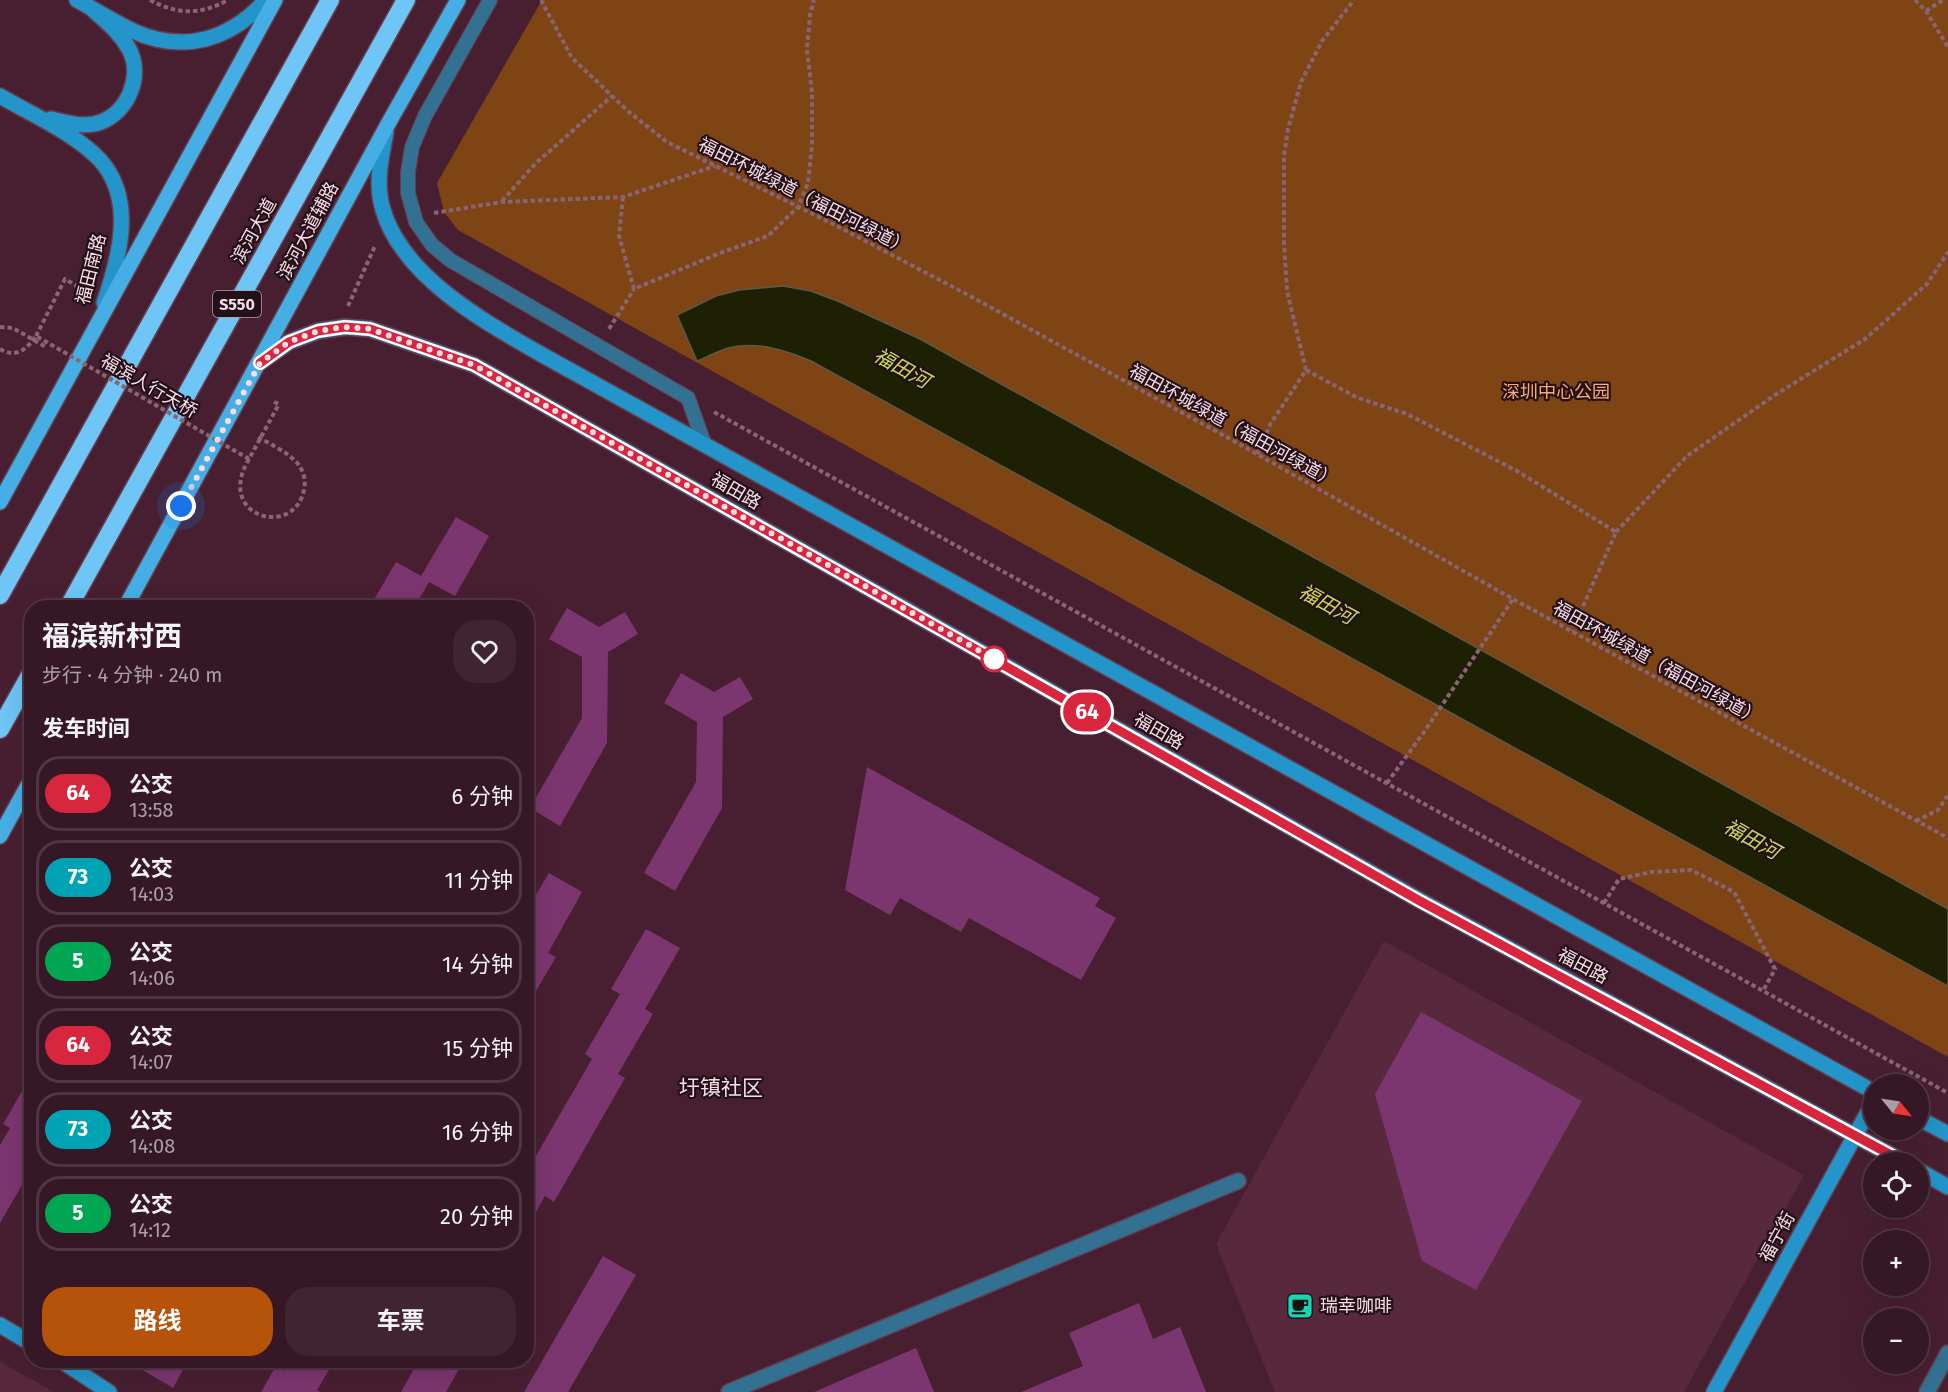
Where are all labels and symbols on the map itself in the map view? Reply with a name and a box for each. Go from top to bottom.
street label: 福田环城绿道（福田河绿道） [695,133,913,259]
street label: 滨河大道辅路 [273,178,343,284]
street label: 滨河大道 [227,194,281,268]
street label: 福田南路 [72,231,110,307]
road number: S550 [213,291,261,317]
water label: 福田河 [870,343,938,395]
street label: 福滨人行天桥 [97,349,201,423]
street label: 福田环城绿道（福田河绿道） [1125,360,1341,492]
park label: 深圳中心公园 [1502,381,1610,403]
street label: 福田路 [707,468,765,514]
your location [166,491,196,521]
water label: 福田河 [1295,579,1363,631]
street label: 福田环城绿道（福田河绿道） [1549,597,1765,729]
unlabelled marker [981,646,1007,672]
line badge: 64 [1060,692,1114,732]
street label: 福田路 [1130,708,1188,754]
water label: 福田河 [1720,814,1788,866]
street label: 福田路 [1554,944,1612,988]
north arrow [1863,1074,1929,1140]
district label: 圩镇社区 [679,1075,763,1101]
street label: 福宁街 [1754,1208,1800,1266]
cafe icon: 瑞幸咖啡 [1285,1291,1315,1321]
place label: 瑞幸咖啡 [1320,1295,1392,1317]

